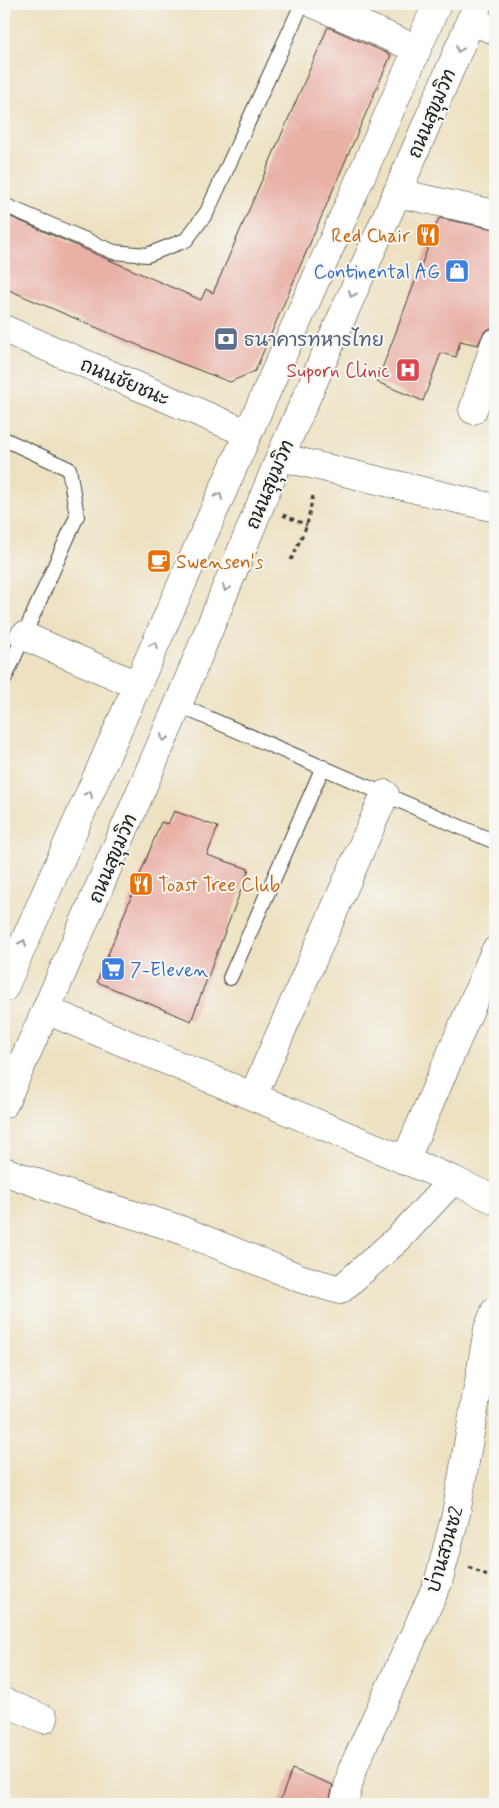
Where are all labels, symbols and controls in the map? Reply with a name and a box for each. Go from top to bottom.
one-way arrow [454,44,464,52]
street label: ถนนสุขุมวิท [402,65,463,163]
restaurant icon: Red Chair [415,222,441,248]
place label: Red Chair [331,224,410,249]
shop icon: Continental AG [444,258,470,284]
place label: Continental AG [313,260,440,285]
one-way arrow [348,289,359,298]
bank icon: ธนาคารทหารไทย [213,326,239,352]
place label: ธนาคารทหารไทย [244,327,384,353]
street label: ถนนชัยชนะ [76,352,173,412]
hospital icon: Suporn Clinic [395,357,421,383]
place label: Suporn Clinic [287,359,390,384]
street label: ถนนสุขุมวิท [240,436,301,534]
one-way arrow [214,493,224,501]
cafe icon: Swensen's [146,548,172,574]
place label: Swensen's [176,550,264,575]
one-way arrow [222,583,232,592]
one-way arrow [147,641,158,650]
one-way arrow [159,733,170,742]
one-way arrow [82,790,93,799]
street label: ถนนสุขุมวิท [83,810,144,908]
restaurant icon: Toast Tree Club [128,871,154,897]
place label: Toast Tree Club [158,873,280,898]
one-way arrow [17,939,28,948]
supermarket icon: 7-Eleven [100,956,126,982]
place label: 7-Eleven [130,958,208,983]
street label: บ่านสวนซ2 [421,1503,470,1595]

